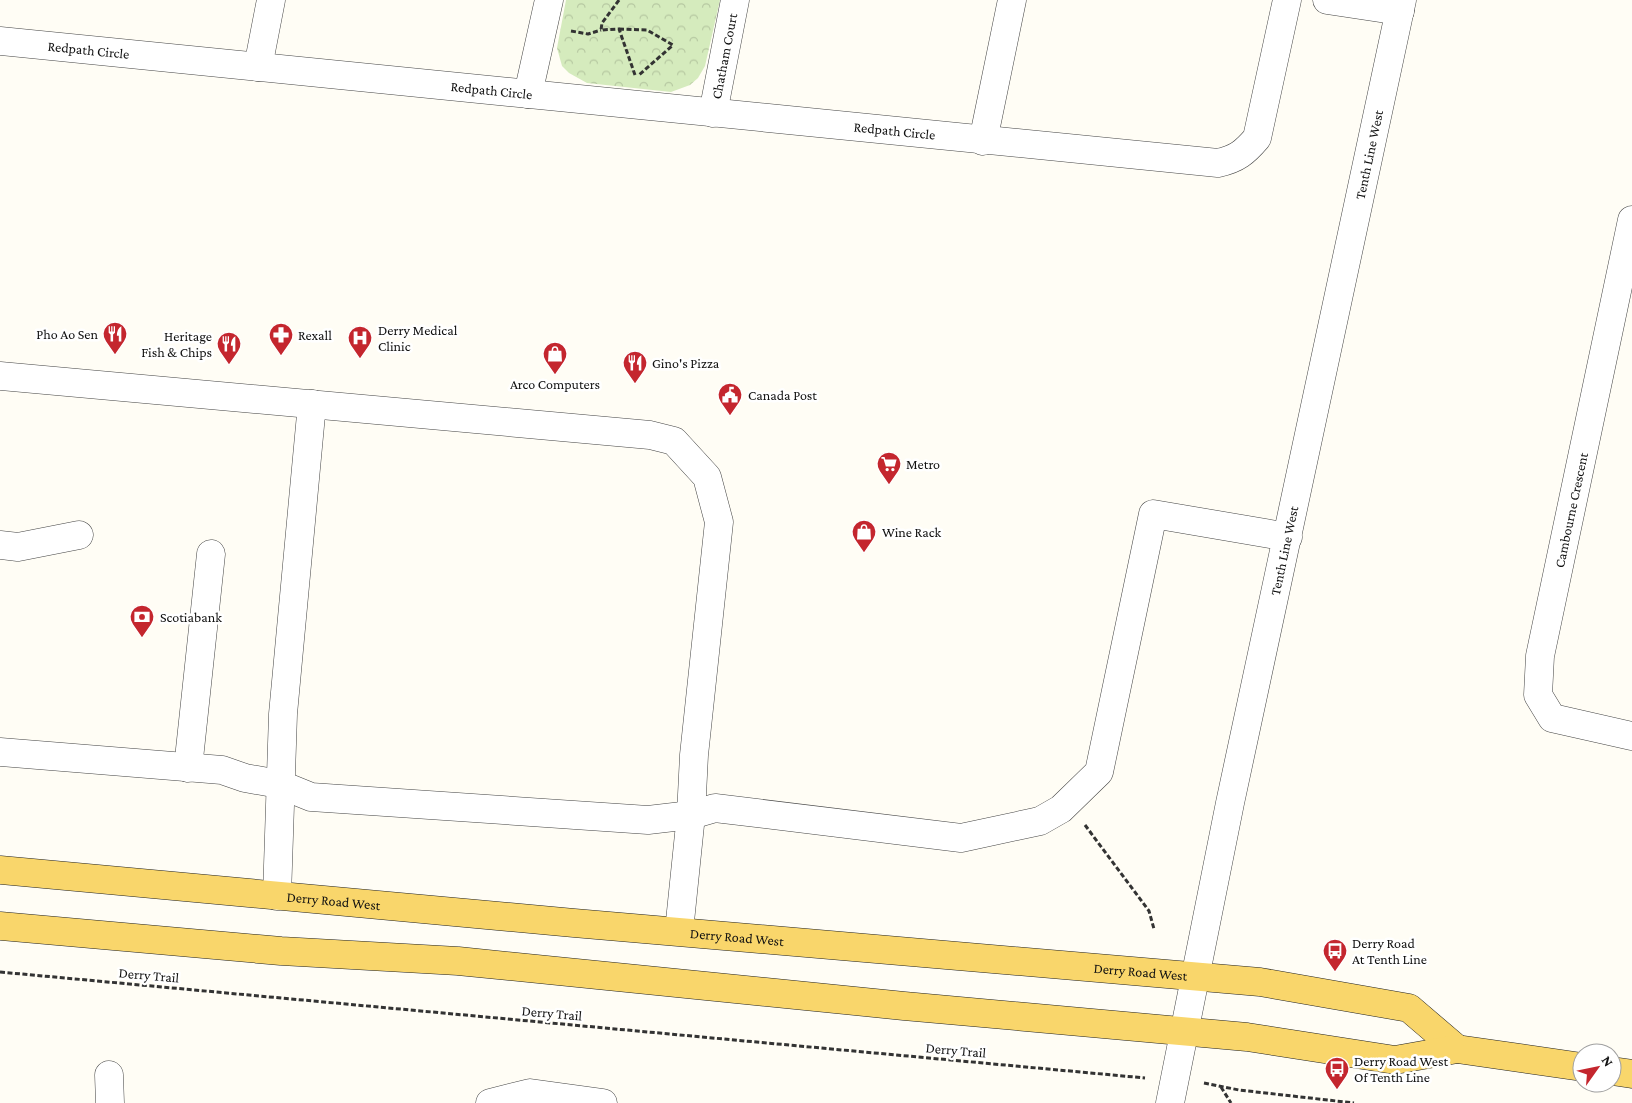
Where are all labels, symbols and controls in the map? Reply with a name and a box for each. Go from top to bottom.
street label: Chatham Court [708,11,740,100]
street label: Redpath Circle [47,38,130,62]
street label: Redpath Circle [450,78,533,102]
street label: Tenth Line West [1352,108,1386,201]
street label: Redpath Circle [853,119,936,143]
restaurant icon: Pho Ao Sen [102,321,128,355]
pharmacy icon: Rexall [268,322,294,356]
place label: Derry Medical Clinic [378,322,458,354]
hospital icon: Derry Medical Clinic [347,325,373,359]
place label: Pho Ao Sen [36,326,98,342]
place label: Rexall [298,327,332,343]
place label: Heritage Fish & Chips [141,328,212,360]
restaurant icon: Heritage Fish & Chips [216,331,242,365]
shop icon: Arco Computers [542,341,568,375]
restaurant icon: Gino's Pizza [622,350,648,384]
place label: Gino's Pizza [652,355,720,371]
place label: Arco Computers [510,376,600,392]
public building icon: Canada Post [717,382,743,416]
place label: Canada Post [748,387,817,403]
supermarket icon: Metro [876,451,902,485]
street label: Cambourne Crescent [1551,451,1591,569]
place label: Metro [906,456,940,472]
street label: Tenth Line West [1267,504,1301,597]
shop icon: Wine Rack [851,519,877,553]
place label: Wine Rack [882,524,941,540]
bank icon: Scotiabank [129,604,155,638]
place label: Scotiabank [160,609,222,625]
street label: Derry Road West [286,889,382,913]
street label: Derry Road West [689,925,785,949]
place label: Derry Road At Tenth Line [1352,935,1427,967]
bus stop icon: Derry Road At Tenth Line [1322,938,1348,972]
street label: Derry Road West [1093,960,1188,984]
street label: Derry Trail [118,964,180,986]
street label: Derry Trail [521,1002,583,1024]
street label: Derry Trail [925,1039,987,1061]
north arrow [1572,1043,1622,1093]
place label: Derry Road West Of Tenth Line [1354,1053,1448,1085]
text: N [1599,1053,1617,1070]
bus stop icon: Derry Road West Of Tenth Line [1324,1056,1350,1090]

